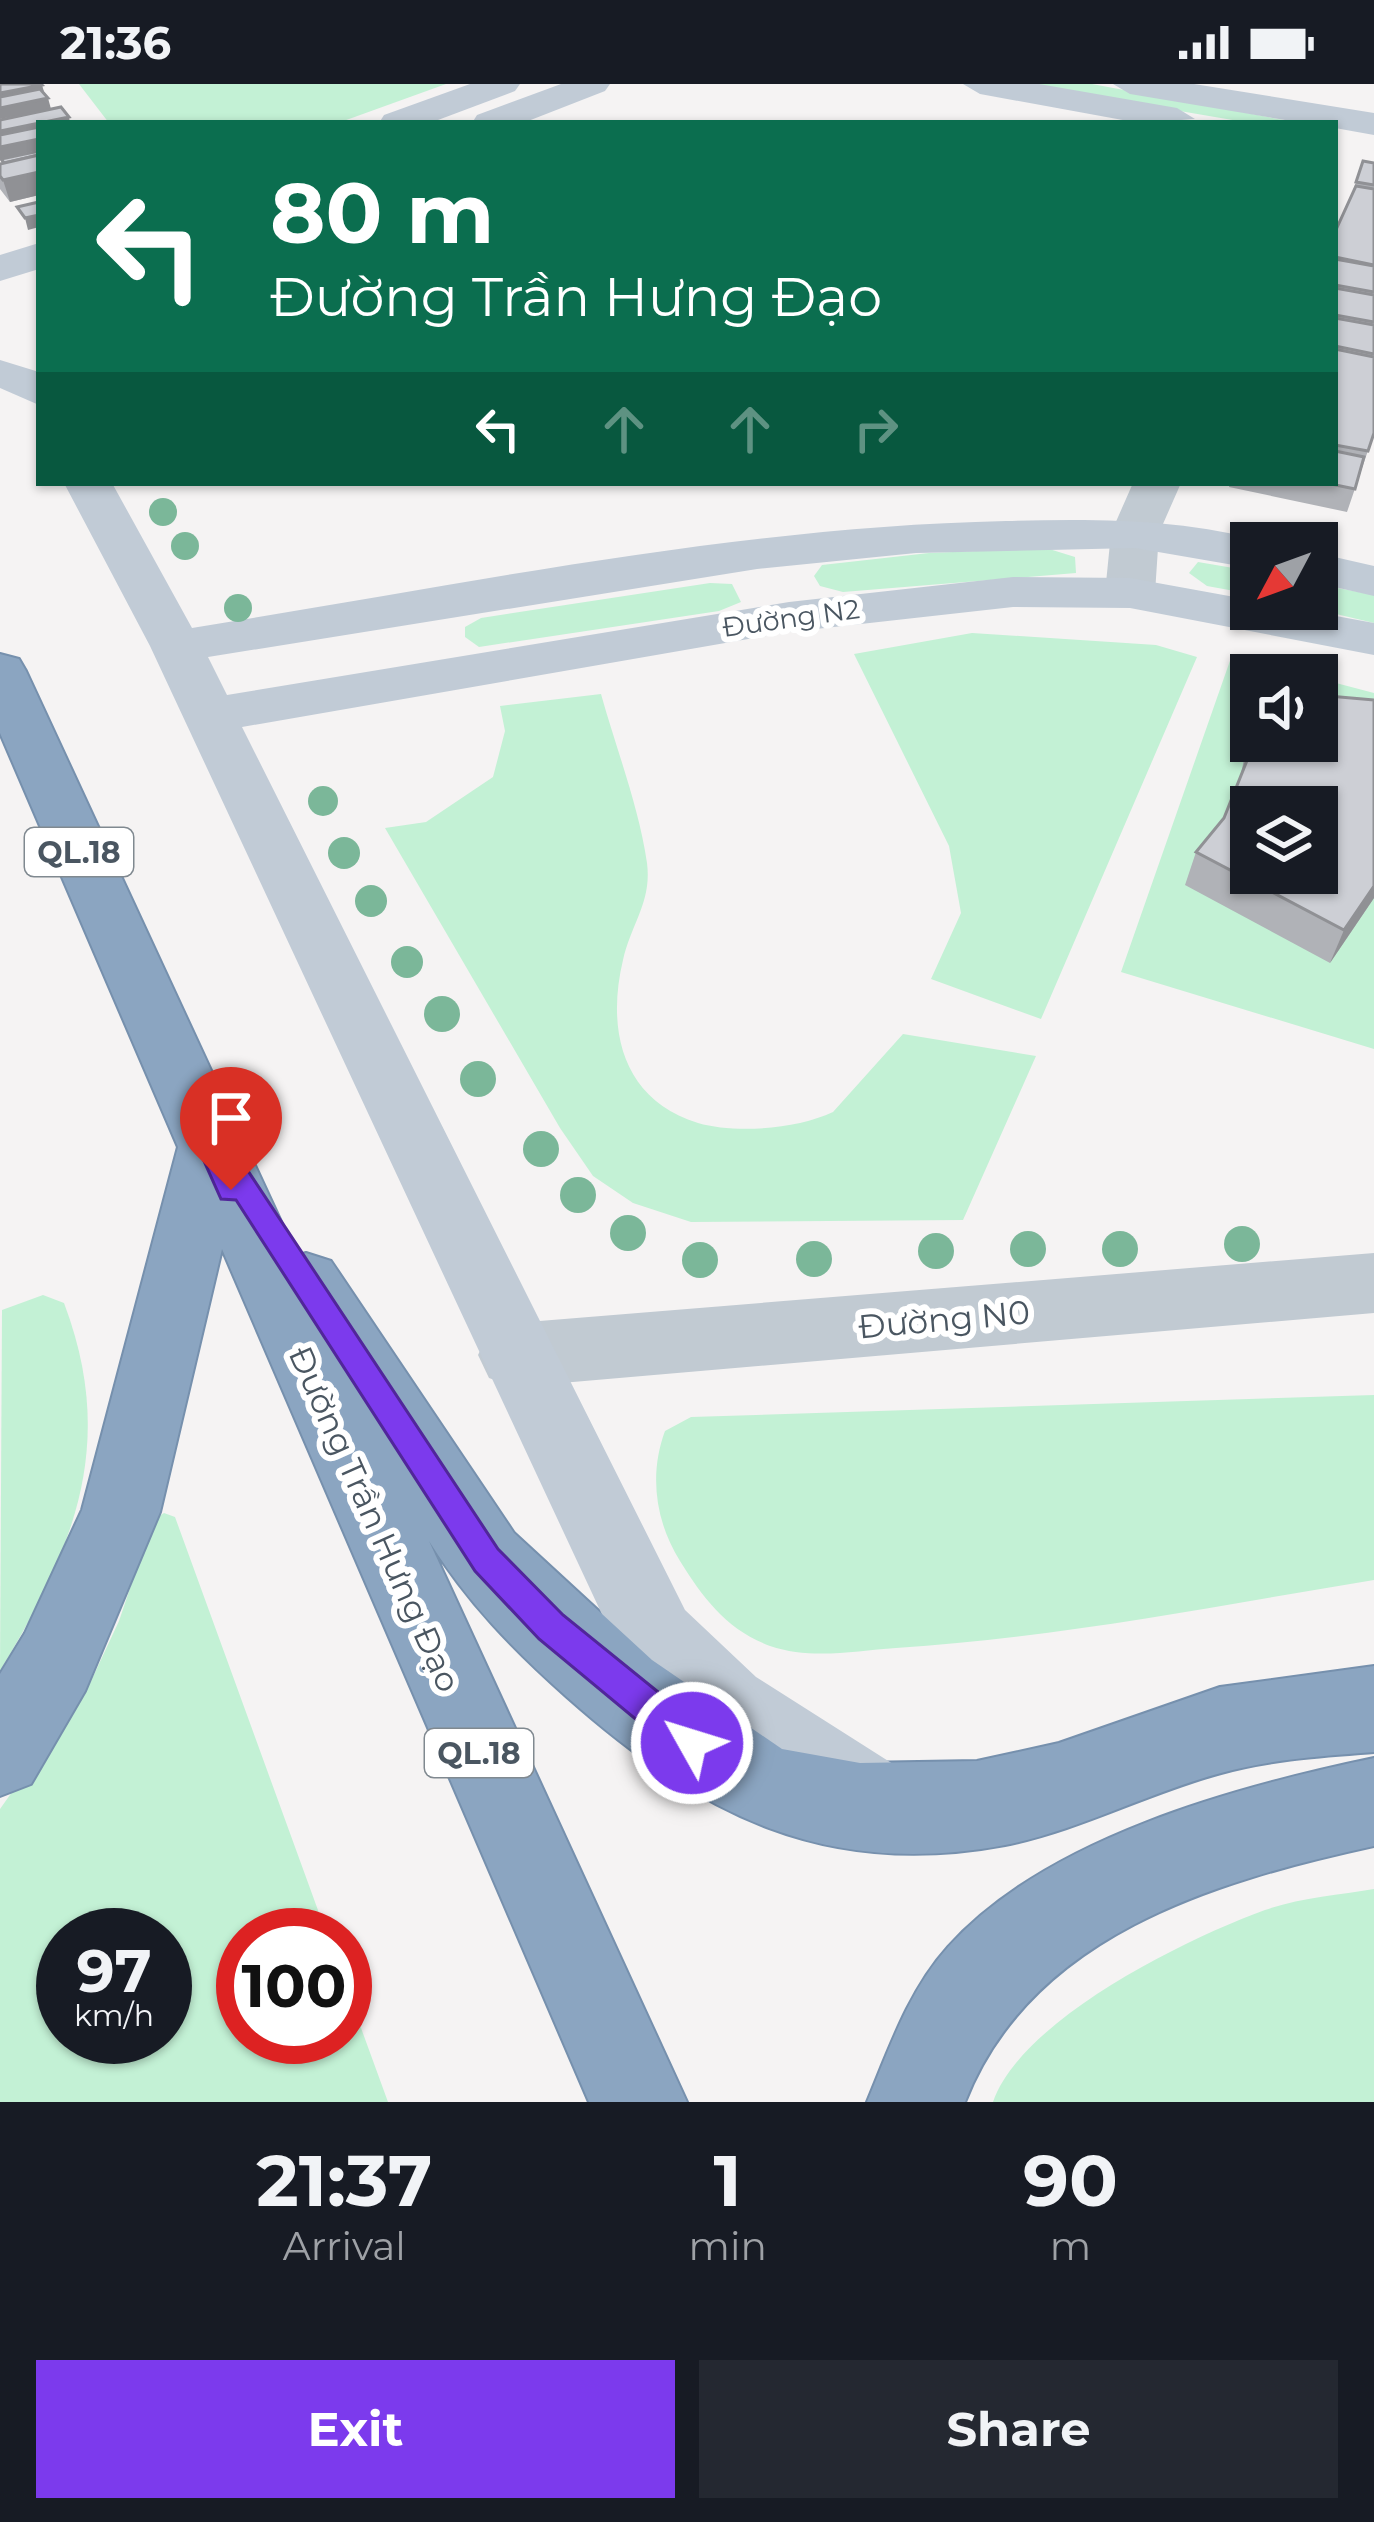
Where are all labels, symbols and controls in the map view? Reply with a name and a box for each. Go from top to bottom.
text: 21:36 [60,15,171,70]
text: 80 m [270,162,494,264]
icon: left [72,168,228,324]
text: Đường Trần Hưng Đạo [270,264,882,330]
icon: left [465,396,531,462]
icon: ahead [591,396,657,462]
icon: ahead [717,396,783,462]
icon: right [843,396,909,462]
north arrow [1230,522,1338,630]
map controls [1230,522,1338,894]
street label: Đường N2 [720,592,862,644]
button: sound [1230,654,1338,762]
button: layers [1230,786,1338,894]
road number: QL.18 [25,828,133,876]
pin [180,1067,282,1190]
icon: arrive [198,1085,264,1151]
street label: Đường N0 [857,1292,1031,1346]
street label: Đường Trần Hưng Đạo [281,1340,469,1698]
position arrow [629,1680,755,1806]
road number: QL.18 [425,1729,533,1777]
speed limit sign: 100 [216,1908,372,2064]
text: 97 [76,1934,152,2007]
text: km/h [74,1997,154,2034]
text: 21:37 [256,2136,432,2224]
text: 1 [714,2136,742,2224]
text: 90 [1023,2136,1118,2224]
text: Arrival [283,2222,406,2270]
text: min [689,2222,767,2270]
text: m [1050,2222,1091,2270]
button: Exit [36,2360,675,2498]
button: Share [699,2360,1338,2498]

